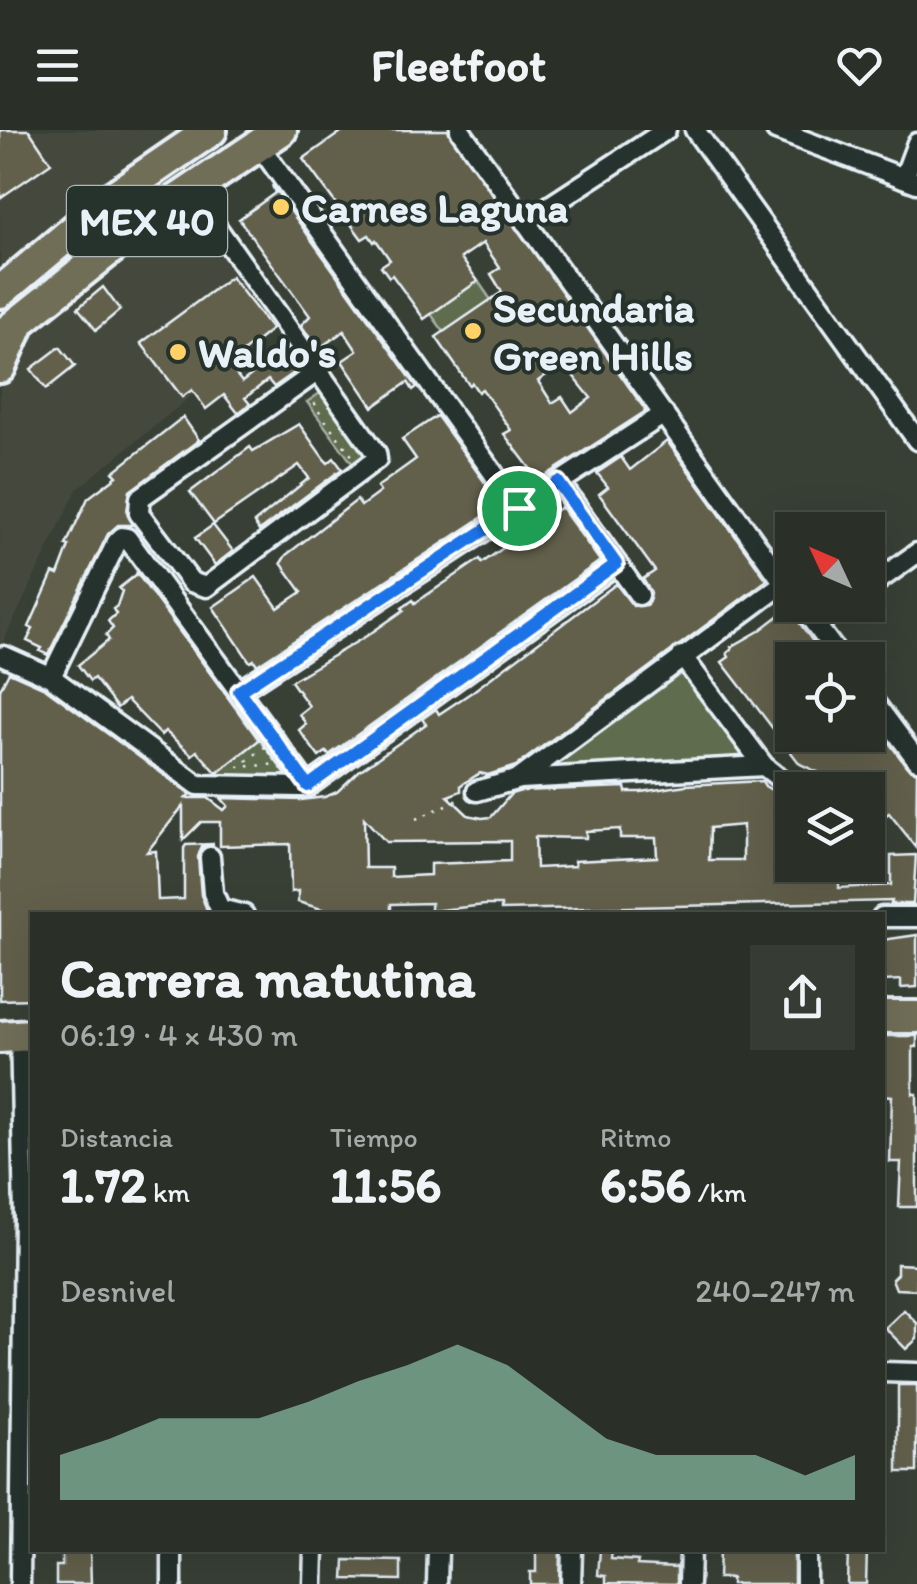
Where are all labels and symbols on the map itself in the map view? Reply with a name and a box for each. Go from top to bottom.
place label: Carnes Laguna [301,182,568,233]
road number: MEX 40 [67,186,227,256]
marker: Carnes Laguna [270,196,292,218]
place label: Secundaria Green Hills [493,282,695,381]
marker: Secundaria Green Hills [462,320,484,342]
place label: Waldo's [198,327,337,378]
marker: Waldo's [167,341,189,363]
pin [477,466,562,551]
north arrow [775,512,885,622]

